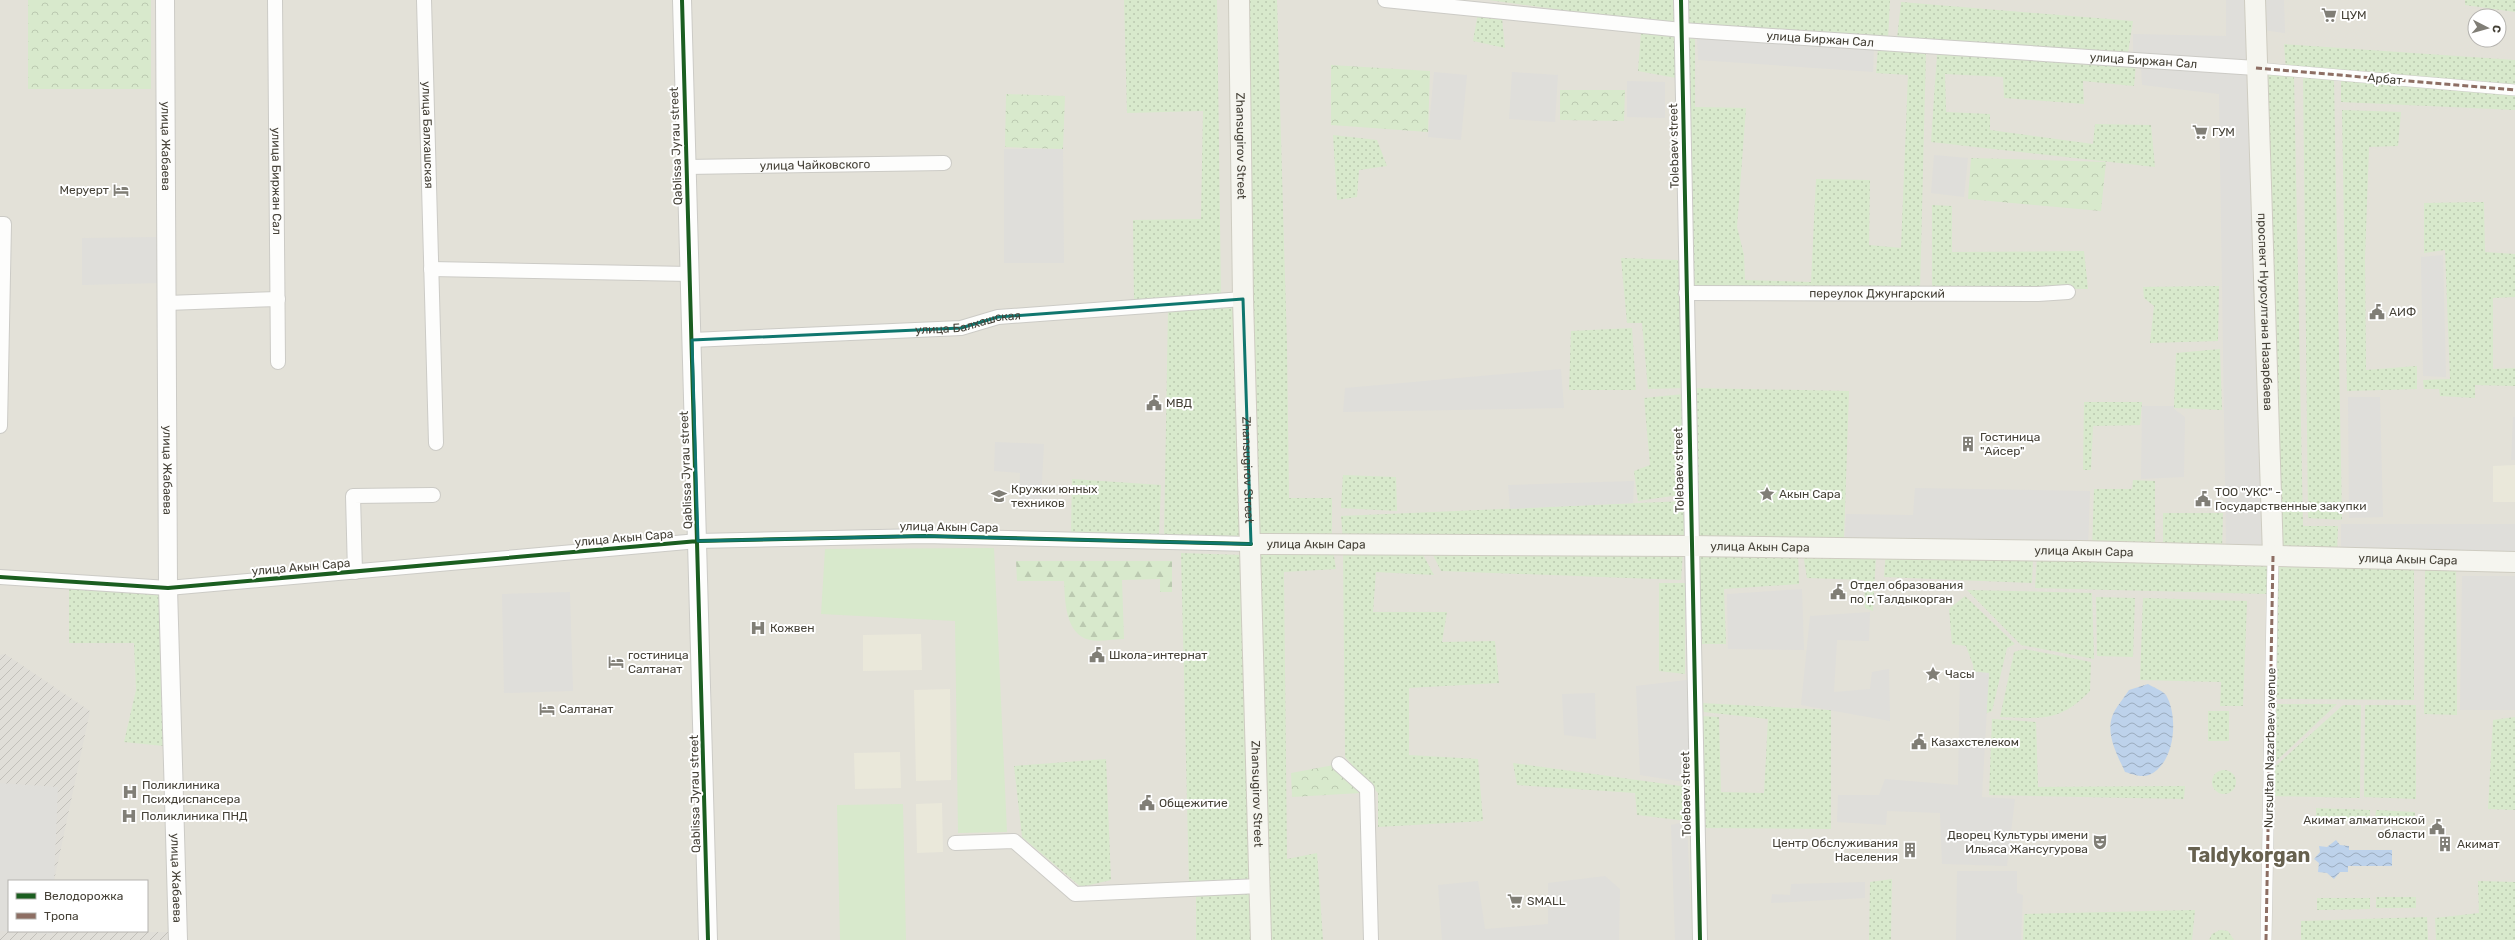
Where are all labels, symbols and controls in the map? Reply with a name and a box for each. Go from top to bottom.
supermarket icon: ЦУМ [2320,6,2338,24]
place label: ЦУМ [2341,8,2366,22]
north arrow [2467,8,2507,48]
text: С [2490,24,2503,34]
street label: улица Биржан Сал [1766,29,1874,50]
street label: улица Биржан Сал [2089,50,2198,71]
street label: Арбат [2367,71,2403,87]
street label: улица Балхашская [419,81,436,189]
street label: Qablissa Jyrau street [667,86,685,205]
street label: Zhansugirov Street [1233,92,1249,200]
street label: улица Жабаева [159,101,173,191]
street label: Tolebaev street [1666,103,1682,189]
supermarket icon: ГУМ [2191,123,2209,141]
place label: ГУМ [2212,125,2235,139]
street label: улица Биржан Сал [269,127,284,235]
street label: улица Чайковского [760,157,871,173]
hotel icon: Меруерт [112,181,130,199]
place label: Меруерт [59,183,109,197]
street label: проспект Нурсултана Назарбаева [2255,213,2275,411]
street label: переулок Джунгарский [1809,286,1945,301]
public building icon: АИФ [2368,303,2386,321]
place label: АИФ [2389,305,2416,319]
street label: улица Балхашская [915,308,1021,337]
public building icon: МВД [1145,394,1163,412]
place label: МВД [1166,396,1193,410]
street label: Qablissa Jyrau street [677,410,695,529]
street label: Zhansugirov Street [1239,416,1256,524]
street label: улица Жабаева [160,425,175,515]
street label: Tolebaev street [1671,427,1687,513]
place label: Гостиница "Айсер" [1980,430,2040,458]
building icon: Гостиница "Айсер" [1959,435,1977,453]
place label: Кружки юнных техников [1011,482,1098,510]
place icon: Акын Сара [1758,485,1776,503]
place label: ТОО "УКС" - Государственные закупки [2215,485,2366,513]
school or university icon: Кружки юнных техников [990,487,1008,505]
place label: Акын Сара [1779,487,1841,501]
public building icon: ТОО "УКС" - Государственные закупки [2194,490,2212,508]
street label: улица Акын Сара [899,519,999,535]
street label: улица Акын Сара [574,527,674,549]
street label: улица Акын Сара [1266,537,1366,552]
street label: улица Акын Сара [1710,539,1810,555]
street label: улица Акын Сара [2034,543,2134,559]
street label: улица Акын Сара [2358,551,2458,568]
street label: улица Акын Сара [251,556,351,578]
place label: Отдел образования по г. Талдыкорган [1850,578,1963,606]
public building icon: Отдел образования по г. Талдыкорган [1829,583,1847,601]
hospital icon: Кожвен [749,619,767,637]
place label: Кожвен [770,621,815,635]
public building icon: Школа-интернат [1088,646,1106,664]
place label: гостиница Салтанат [628,648,689,676]
place label: Школа-интернат [1109,648,1208,662]
hotel icon: гостиница Салтанат [607,653,625,671]
place icon: Часы [1924,665,1942,683]
place label: Часы [1945,667,1975,681]
street label: Nursultan Nazarbaev avenue [2262,667,2278,828]
hotel icon: Салтанат [538,700,556,718]
place label: Салтанат [559,702,613,716]
public building icon: Казахстелеком [1910,733,1928,751]
street label: Qablissa Jyrau street [687,734,703,853]
place label: Казахстелеком [1931,735,2019,749]
street label: Zhansugirov Street [1248,740,1265,848]
street label: Tolebaev street [1678,751,1694,837]
place label: Поликлиника Психдиспансера [142,778,240,806]
hospital icon: Поликлиника Психдиспансера [121,783,139,801]
public building icon: Общежитие [1138,794,1156,812]
place label: Общежитие [1159,796,1228,810]
hospital icon: Поликлиника ПНД [120,807,138,825]
place label: Поликлиника ПНД [141,809,248,823]
place label: Акимат алматинской области [2303,813,2425,841]
public building icon: Акимат алматинской области [2428,818,2446,836]
place label: Дворец Культуры имени Ильяса Жансугурова [1947,828,2088,856]
street label: улица Жабаева [168,833,185,923]
theatre icon: Дворец Культуры имени Ильяса Жансугурова [2091,833,2109,851]
building icon: Акимат [2436,835,2454,853]
place label: Центр Обслуживания Населения [1772,836,1898,864]
place label: Акимат [2457,837,2500,851]
building icon: Центр Обслуживания Населения [1901,841,1919,859]
district label: Taldykorgan [2188,843,2310,867]
legend [8,880,148,932]
text: Велодорожка [44,889,123,903]
supermarket icon: SMALL [1506,892,1524,910]
place label: SMALL [1527,894,1566,908]
text: Тропа [44,909,79,923]

